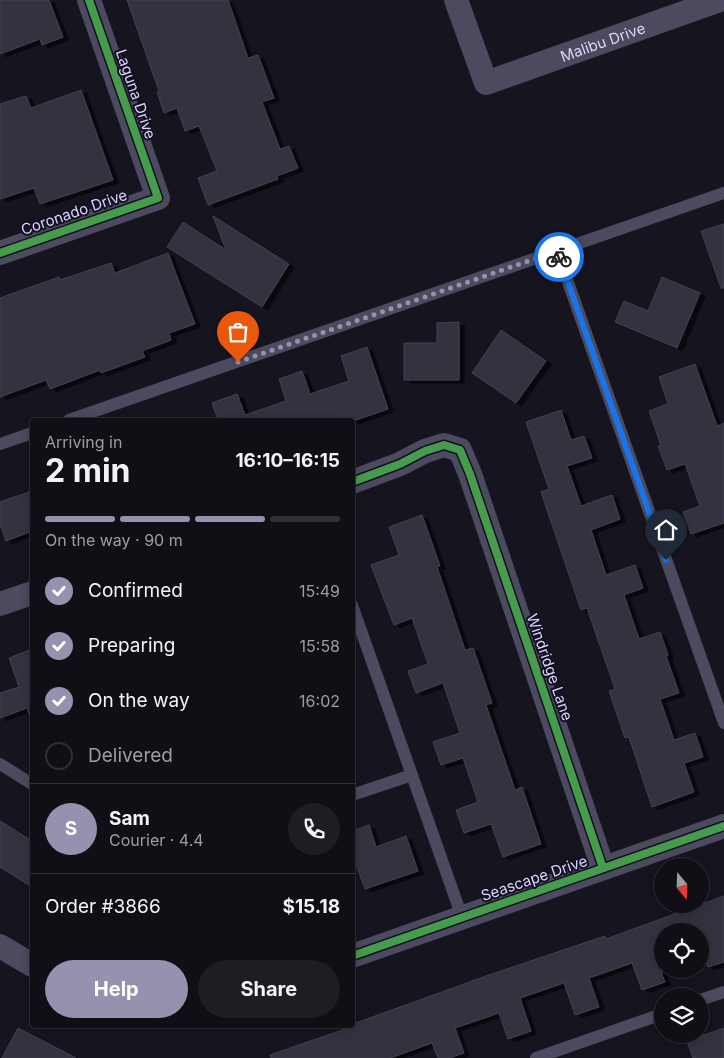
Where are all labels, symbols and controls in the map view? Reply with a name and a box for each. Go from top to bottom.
street label: Malibu Drive [558,18,648,65]
street label: Laguna Drive [112,47,160,141]
street label: Coronado Drive [18,185,130,239]
courier [534,232,584,282]
icon: bike [545,243,573,271]
pin [217,311,259,362]
icon: bag [224,318,252,346]
text: Arriving in [45,432,122,452]
text: 16:10–16:15 [235,449,340,472]
text: 2 min [45,451,131,490]
pin [645,509,687,560]
icon: home [652,516,680,544]
text: On the way · 90 m [45,530,183,550]
icon: check [45,577,73,605]
text: Confirmed [88,579,183,602]
text: 15:49 [299,581,340,601]
street label: Windridge Lane [523,611,577,723]
icon: check [45,632,73,660]
text: Preparing [88,634,175,657]
text: 15:58 [300,636,340,656]
icon: check [45,687,73,715]
text: On the way [88,689,190,712]
text: 16:02 [299,691,340,711]
text: Delivered [88,744,173,767]
button: phone [288,803,340,855]
text: Sam [109,807,150,830]
text: S [65,817,77,840]
text: Courier · 4.4 [109,830,204,850]
street label: Seascape Drive [478,851,590,905]
north arrow [654,858,709,912]
map controls [654,858,709,1043]
text: Order #3866 [45,895,161,918]
text: $15.18 [282,895,340,918]
button: locate [654,923,709,978]
button: Help [45,960,188,1018]
button: Share [198,960,340,1018]
button: layers [654,988,709,1043]

